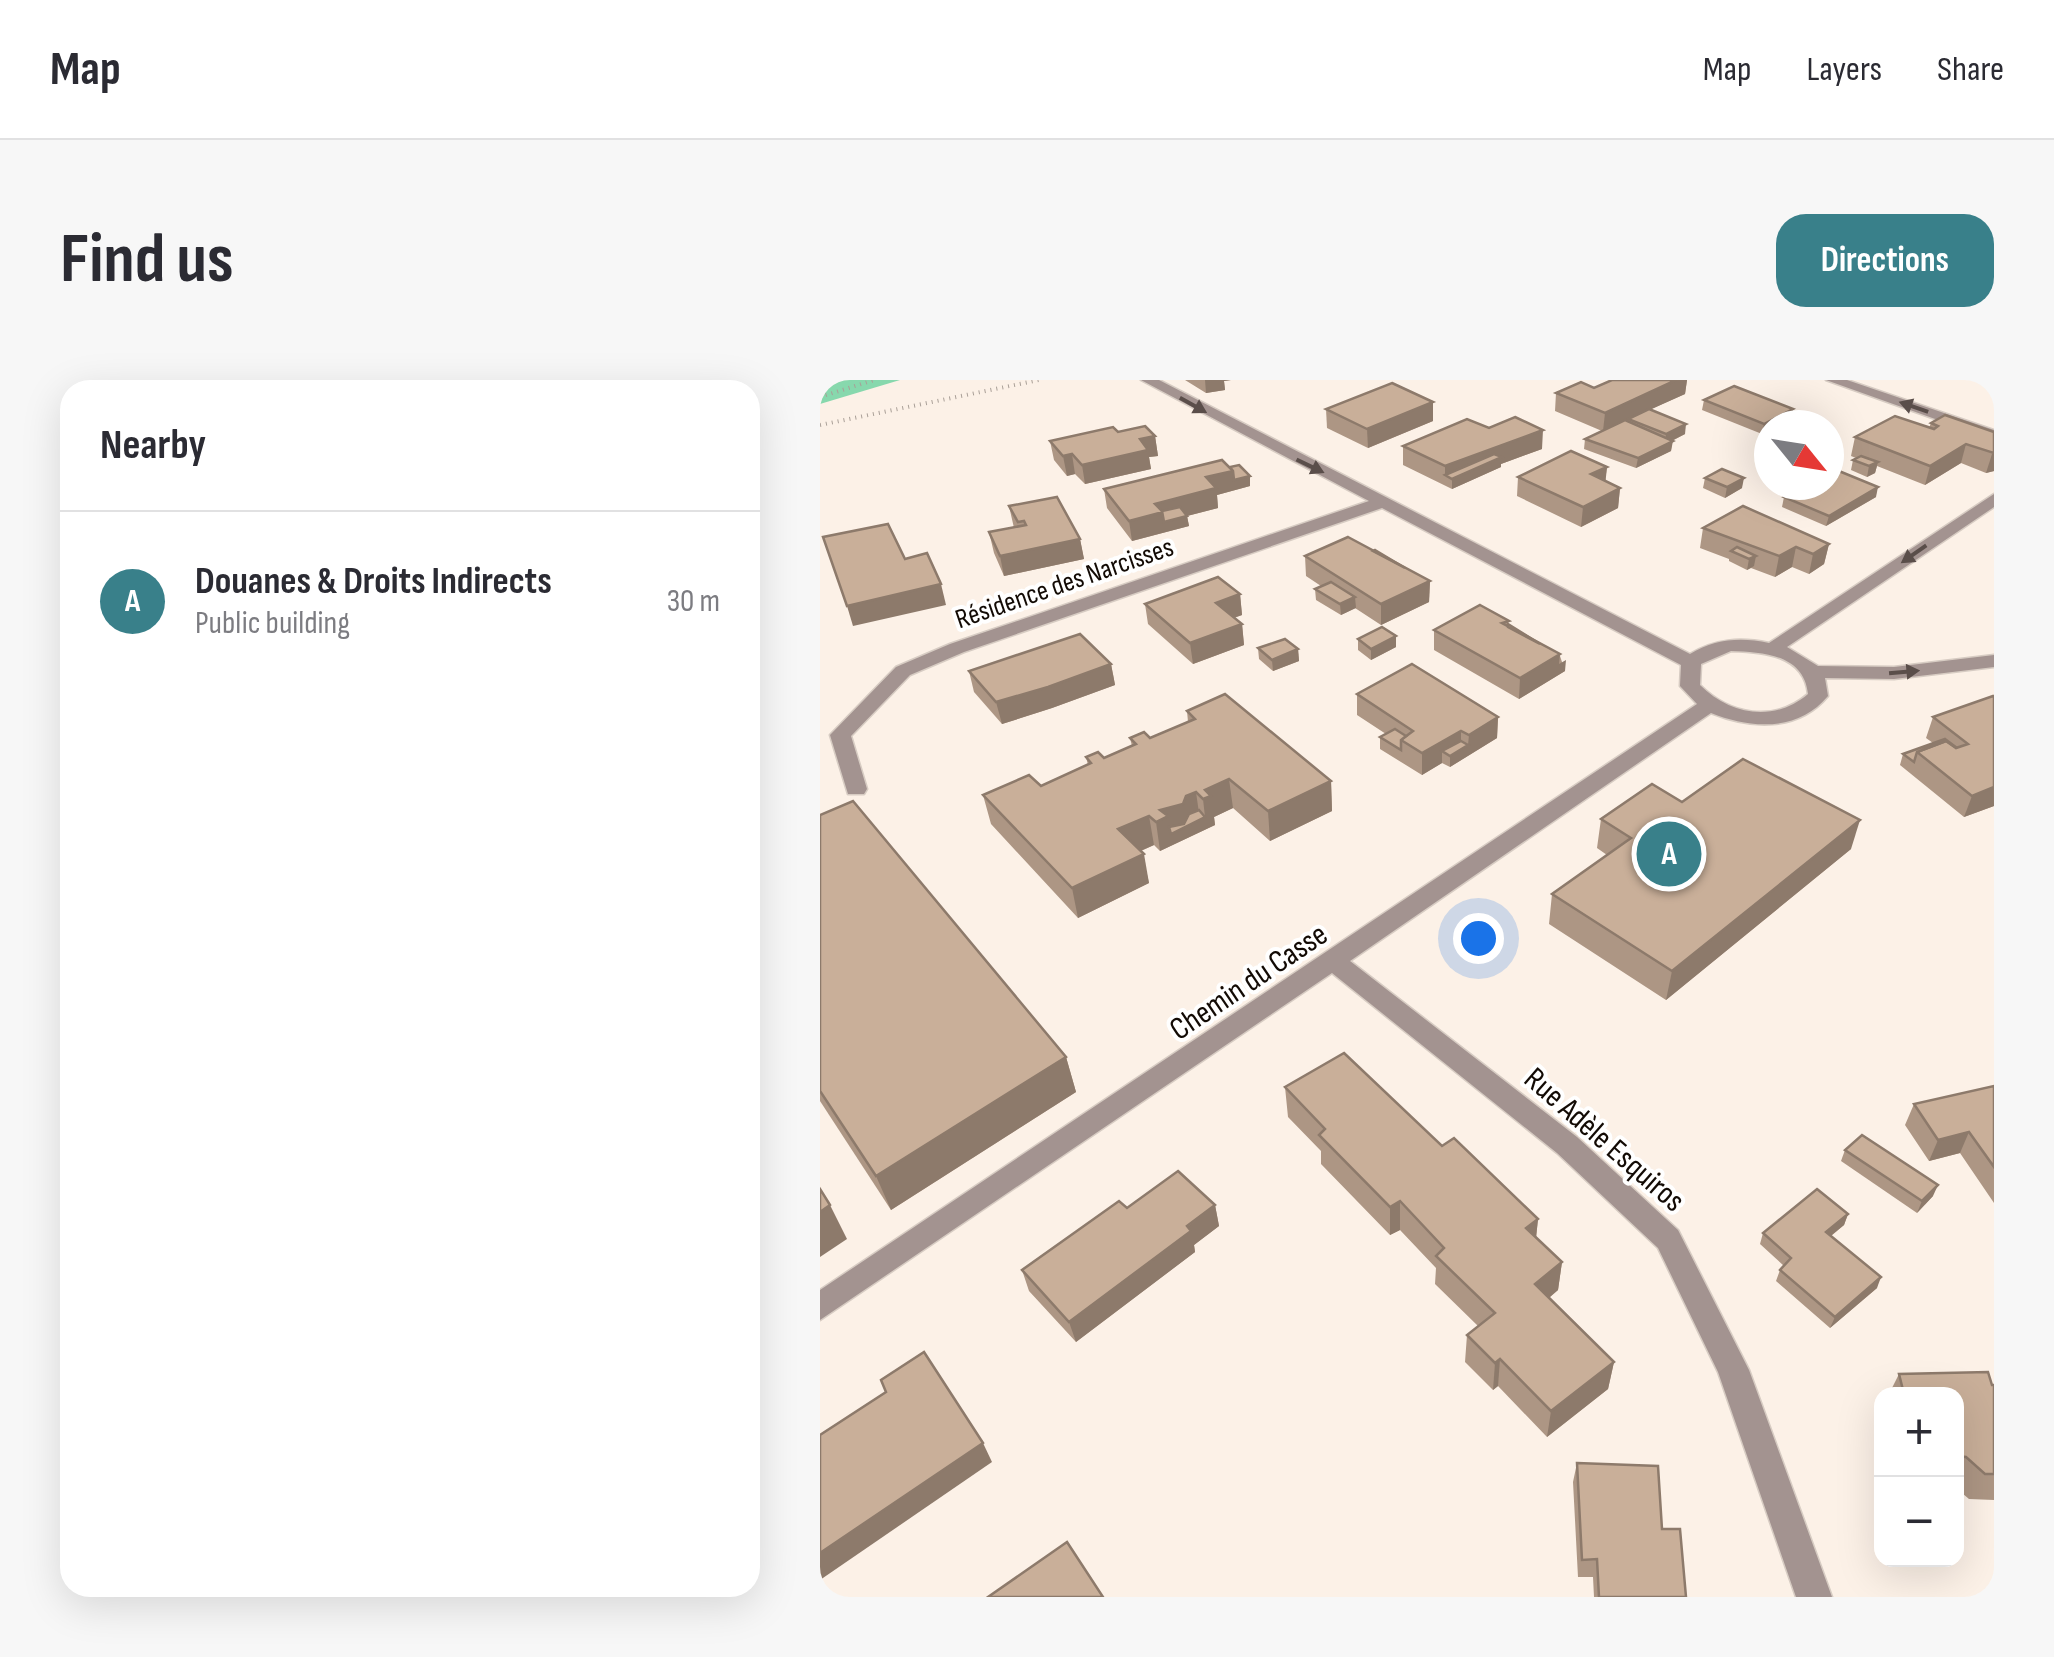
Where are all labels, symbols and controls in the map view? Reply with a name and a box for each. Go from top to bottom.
text: Map [50,41,121,98]
text: Map [1703,48,1751,91]
text: Layers [1806,48,1882,91]
text: Share [1937,48,2004,91]
button: Directions [1776,214,1994,307]
text: Find us [60,218,234,302]
one-way arrow [1179,396,1207,414]
one-way arrow [1898,399,1928,414]
north arrow [1754,410,1844,500]
text: Nearby [100,420,206,471]
one-way arrow [1296,457,1325,474]
street label: Résidence des Narcisses [951,531,1178,636]
one-way arrow [1901,544,1927,563]
text: Douanes & Droits Indirects [195,559,552,604]
text: A [125,582,140,621]
text: 30 m [667,582,720,621]
text: Public building [195,604,350,643]
one-way arrow [1888,663,1920,679]
pin: A [1636,816,1702,892]
your location [1453,913,1504,964]
street label: Chemin du Casse [1163,915,1335,1049]
street label: Rue Adèle Esquiros [1516,1060,1692,1221]
map controls [1874,1387,1964,1567]
button: + [1874,1387,1964,1477]
button: − [1874,1477,1964,1567]

